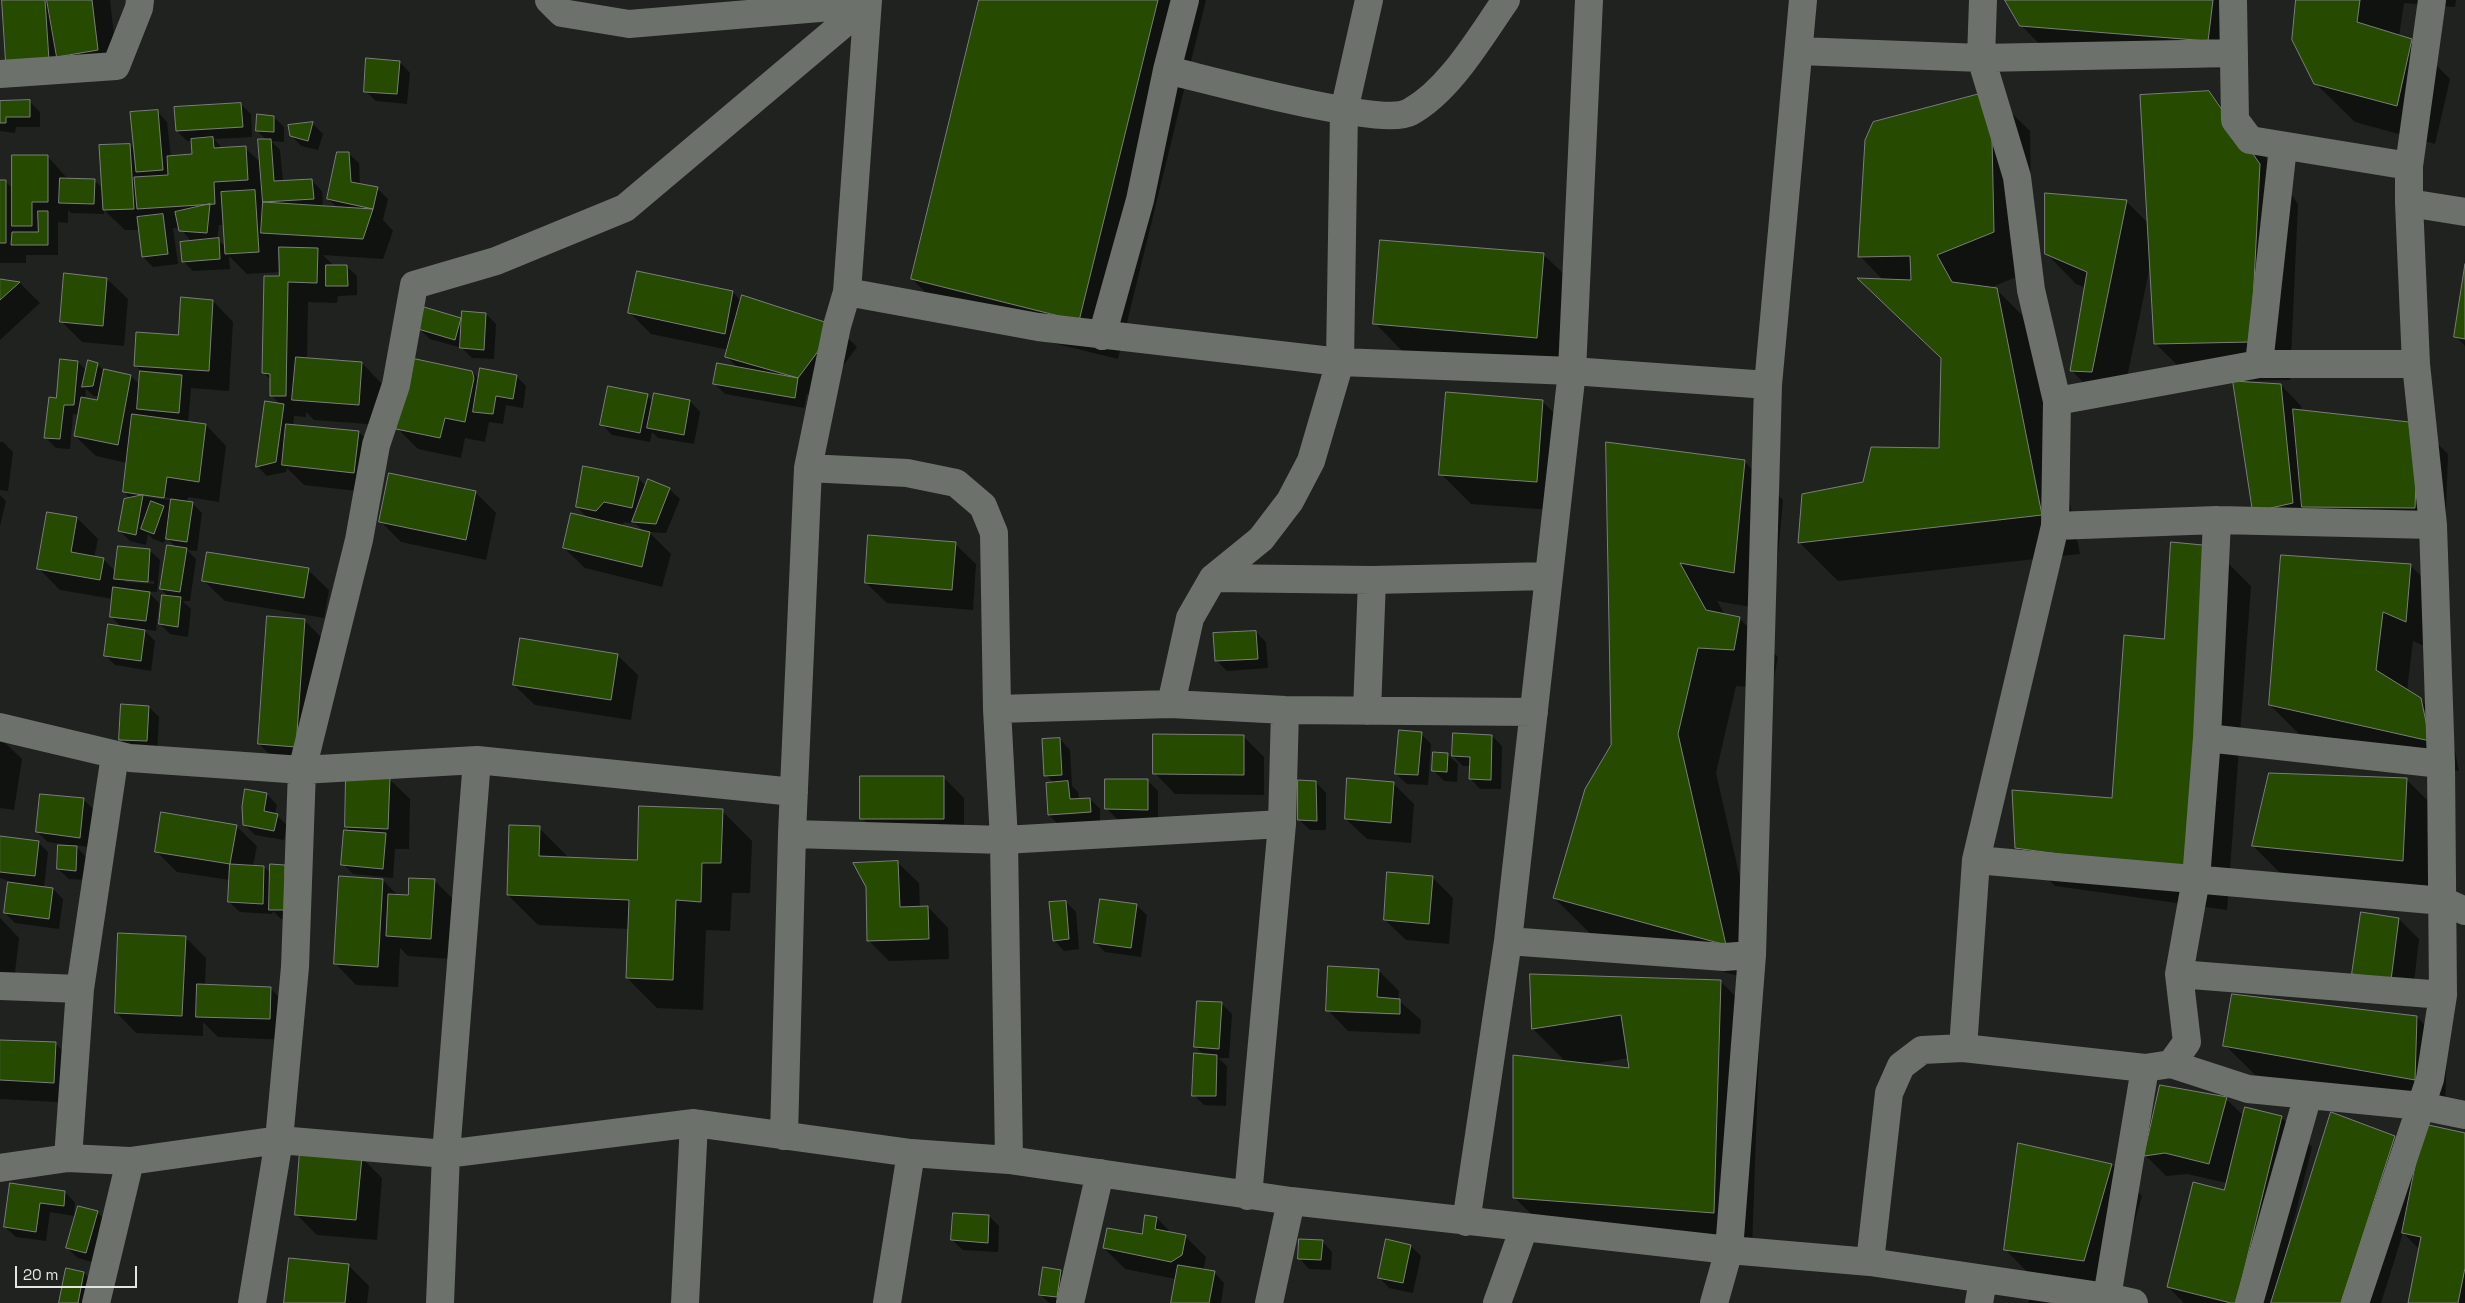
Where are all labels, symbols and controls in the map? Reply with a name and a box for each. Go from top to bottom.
scale bar [18,1256,140,1288]
text: 20 m [23,1265,58,1284]

